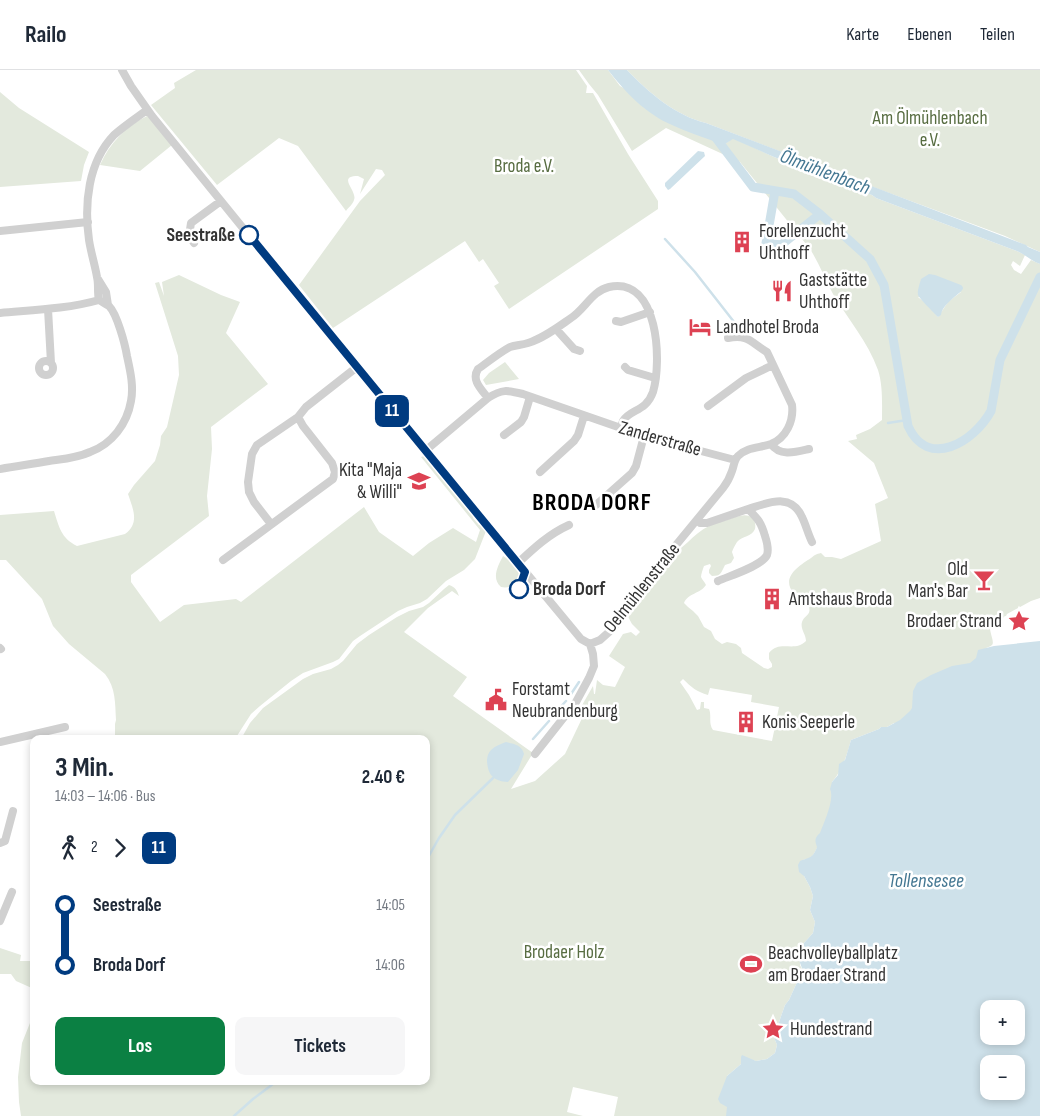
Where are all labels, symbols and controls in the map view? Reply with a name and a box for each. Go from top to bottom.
text: Railo [25,20,67,49]
text: Karte [846,24,879,45]
text: Ebenen [907,24,952,45]
text: Teilen [980,24,1015,45]
park label: Am Ölmühlenbach e.V. [871,107,988,152]
water label: Ölmühlenbach [777,144,873,200]
park label: Broda e.V. [494,155,554,178]
place label: Forellenzucht Uhthoff [759,220,846,265]
place label: Seestraße [166,224,235,247]
marker: Seestraße [239,225,259,245]
building icon: Forellenzucht Uhthoff [729,229,755,255]
place label: Gaststätte Uhthoff [799,269,867,314]
restaurant icon: Gaststätte Uhthoff [769,278,795,304]
hotel icon: Landhotel Broda [687,314,713,340]
place label: Landhotel Broda [716,316,819,339]
line badge: 11 [370,395,414,427]
text: 11 [385,400,399,421]
street label: Zanderstraße [616,416,704,462]
place label: Kita "Maja & Willi" [339,459,402,504]
school or university icon: Kita "Maja & Willi" [406,468,432,494]
district label: BRODA DORF [532,488,652,517]
street label: Oelmühlenstraße [599,538,685,638]
place label: Old Man's Bar [908,558,969,603]
bar icon: Old Man's Bar [971,567,997,593]
place label: Broda Dorf [533,578,606,601]
marker: Broda Dorf [509,579,529,599]
building icon: Amtshaus Broda [759,586,785,612]
place label: Amtshaus Broda [788,588,892,611]
place icon: Brodaer Strand [1006,608,1032,634]
place label: Brodaer Strand [907,610,1002,633]
place label: Forstamt Neubrandenburg [512,678,618,723]
public building icon: Forstamt Neubrandenburg [483,687,509,713]
building icon: Konis Seeperle [733,709,759,735]
place label: Konis Seeperle [762,711,855,734]
text: 3 Min. [55,751,114,784]
text: 2.40 € [362,766,405,789]
text: 14:03 – 14:06 · Bus [55,787,155,806]
icon: walk [55,834,83,862]
icon: forward [106,834,134,862]
text: 11 [152,837,166,858]
text: 2 [91,838,98,857]
water label: Tollensesee [888,869,964,893]
text: Seestraße [93,894,162,917]
text: 14:05 [376,896,405,915]
park label: Brodaer Holz [524,941,605,964]
place label: Beachvolleyballplatz am Brodaer Strand [768,942,898,987]
sports icon: Beachvolleyballplatz am Brodaer Strand [738,951,764,977]
text: Broda Dorf [93,954,165,977]
text: 14:06 [376,956,405,975]
map controls [980,1000,1025,1100]
button: + [980,1000,1025,1045]
place icon: Hundestrand [760,1016,786,1042]
button: Los [55,1017,225,1075]
button: Tickets [235,1017,405,1075]
place label: Hundestrand [790,1018,872,1041]
button: − [980,1055,1025,1100]

